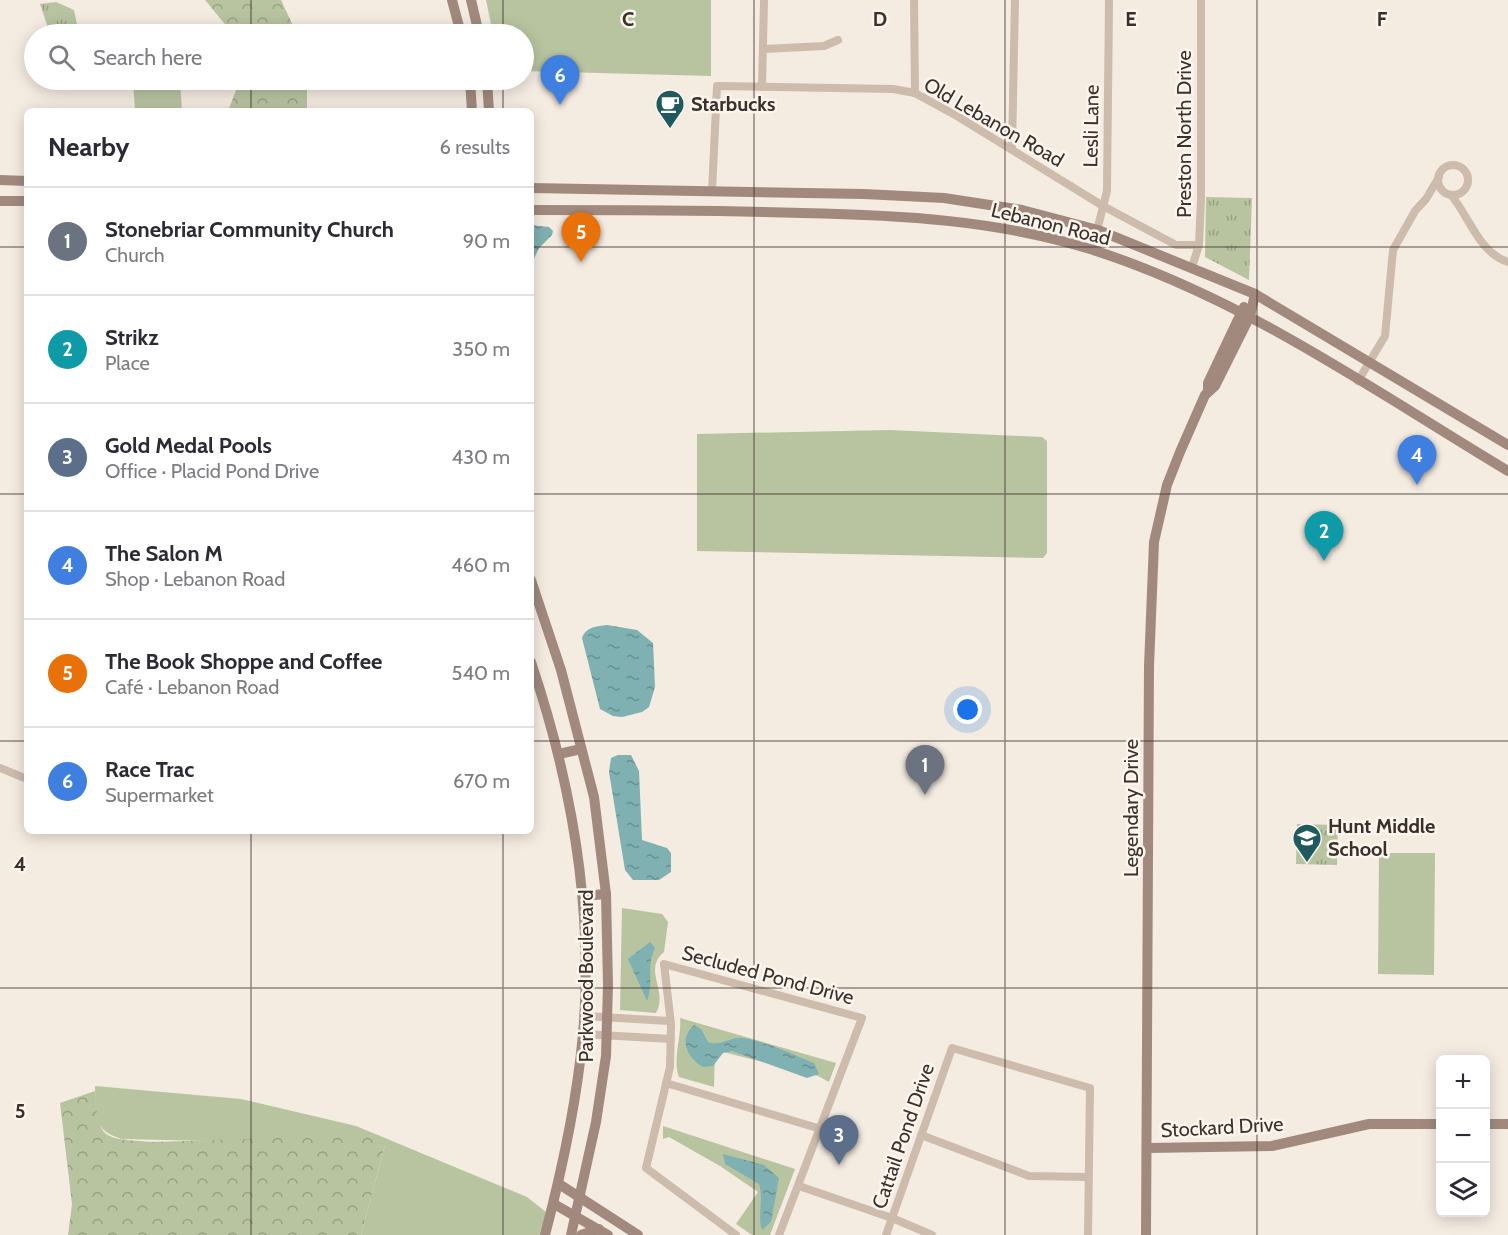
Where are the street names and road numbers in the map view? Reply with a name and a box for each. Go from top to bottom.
street label: Preston North Drive [1172,50,1196,218]
street label: Old Lebanon Road [920,72,1068,172]
street label: Lesli Lane [1078,84,1104,168]
street label: Lebanon Road [989,198,1113,250]
street label: Legendary Drive [1119,739,1143,877]
street label: Parkwood Boulevard [574,890,598,1062]
street label: Secluded Pond Drive [679,941,857,1009]
street label: Cattail Pond Drive [867,1060,939,1212]
street label: Stockard Drive [1160,1112,1284,1142]

